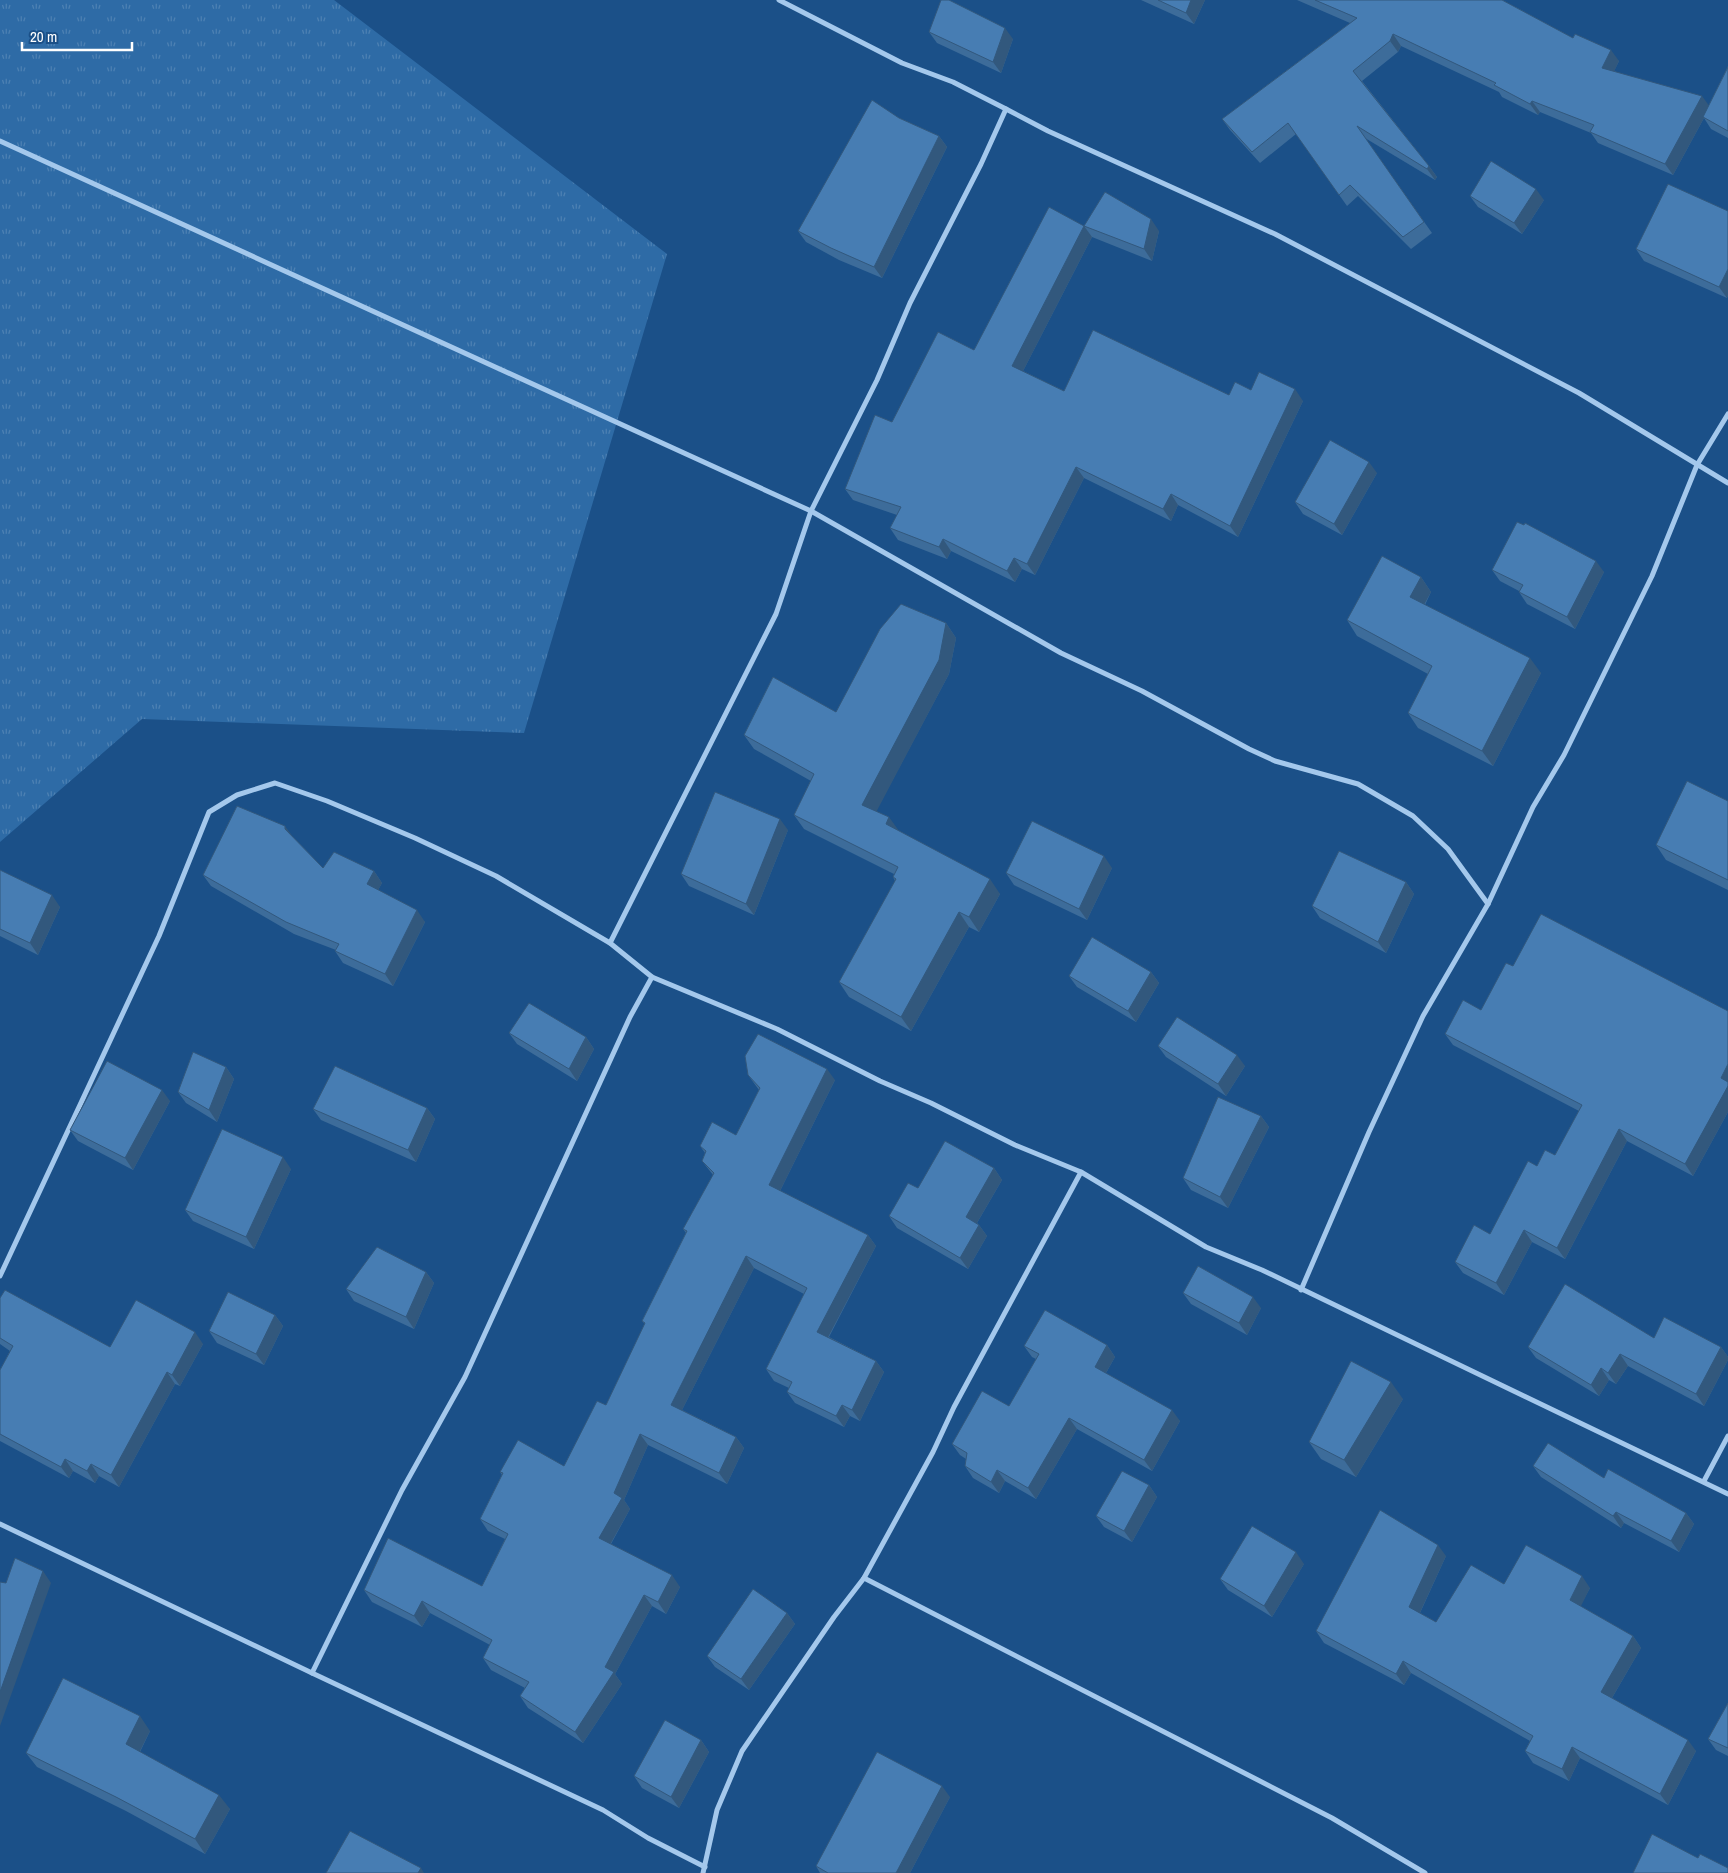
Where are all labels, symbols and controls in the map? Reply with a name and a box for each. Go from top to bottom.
scale bar [22,20,132,52]
text: 20 m [30,26,57,47]

